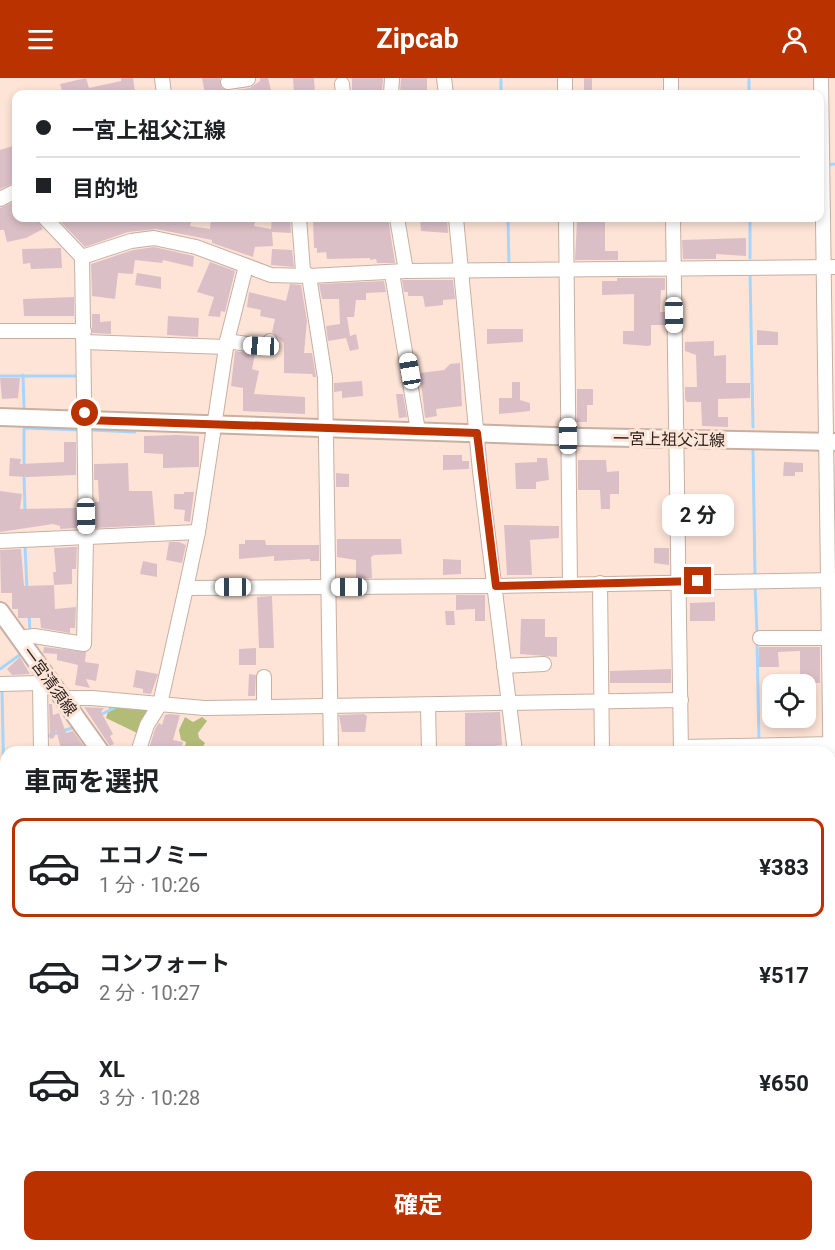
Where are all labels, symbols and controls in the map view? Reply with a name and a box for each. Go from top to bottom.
icon: menu [24,23,57,56]
text: Zipcab [376,23,459,55]
icon: person [778,23,811,56]
text: 一宮上祖父江線 [72,118,226,143]
text: 目的地 [72,176,138,201]
car [665,297,683,333]
car [243,336,279,356]
car [398,352,422,390]
route start [71,399,98,426]
car [559,418,577,454]
street label: 一宮上祖父江線 [613,429,725,450]
callout: 2 分 [662,494,734,536]
car [77,498,95,534]
text: 2 分 [680,503,716,527]
route end [684,567,711,594]
car [215,578,251,596]
car [331,578,367,596]
street label: 一宮清須線 [18,643,81,719]
map controls [762,674,816,728]
button: locate [762,674,816,728]
text: 車両を選択 [24,766,159,798]
icon: car [27,841,81,895]
text: エコノミー [99,843,209,868]
text: ¥383 [759,855,809,880]
text: 1 分 · 10:26 [99,873,200,897]
icon: car [27,949,81,1003]
text: コンフォート [99,951,230,976]
text: ¥517 [759,963,809,988]
text: 2 分 · 10:27 [99,981,200,1005]
icon: car [27,1057,81,1111]
text: XL [99,1057,125,1082]
text: ¥650 [759,1071,809,1096]
text: 3 分 · 10:28 [99,1086,200,1110]
button: 確定 [24,1171,812,1240]

